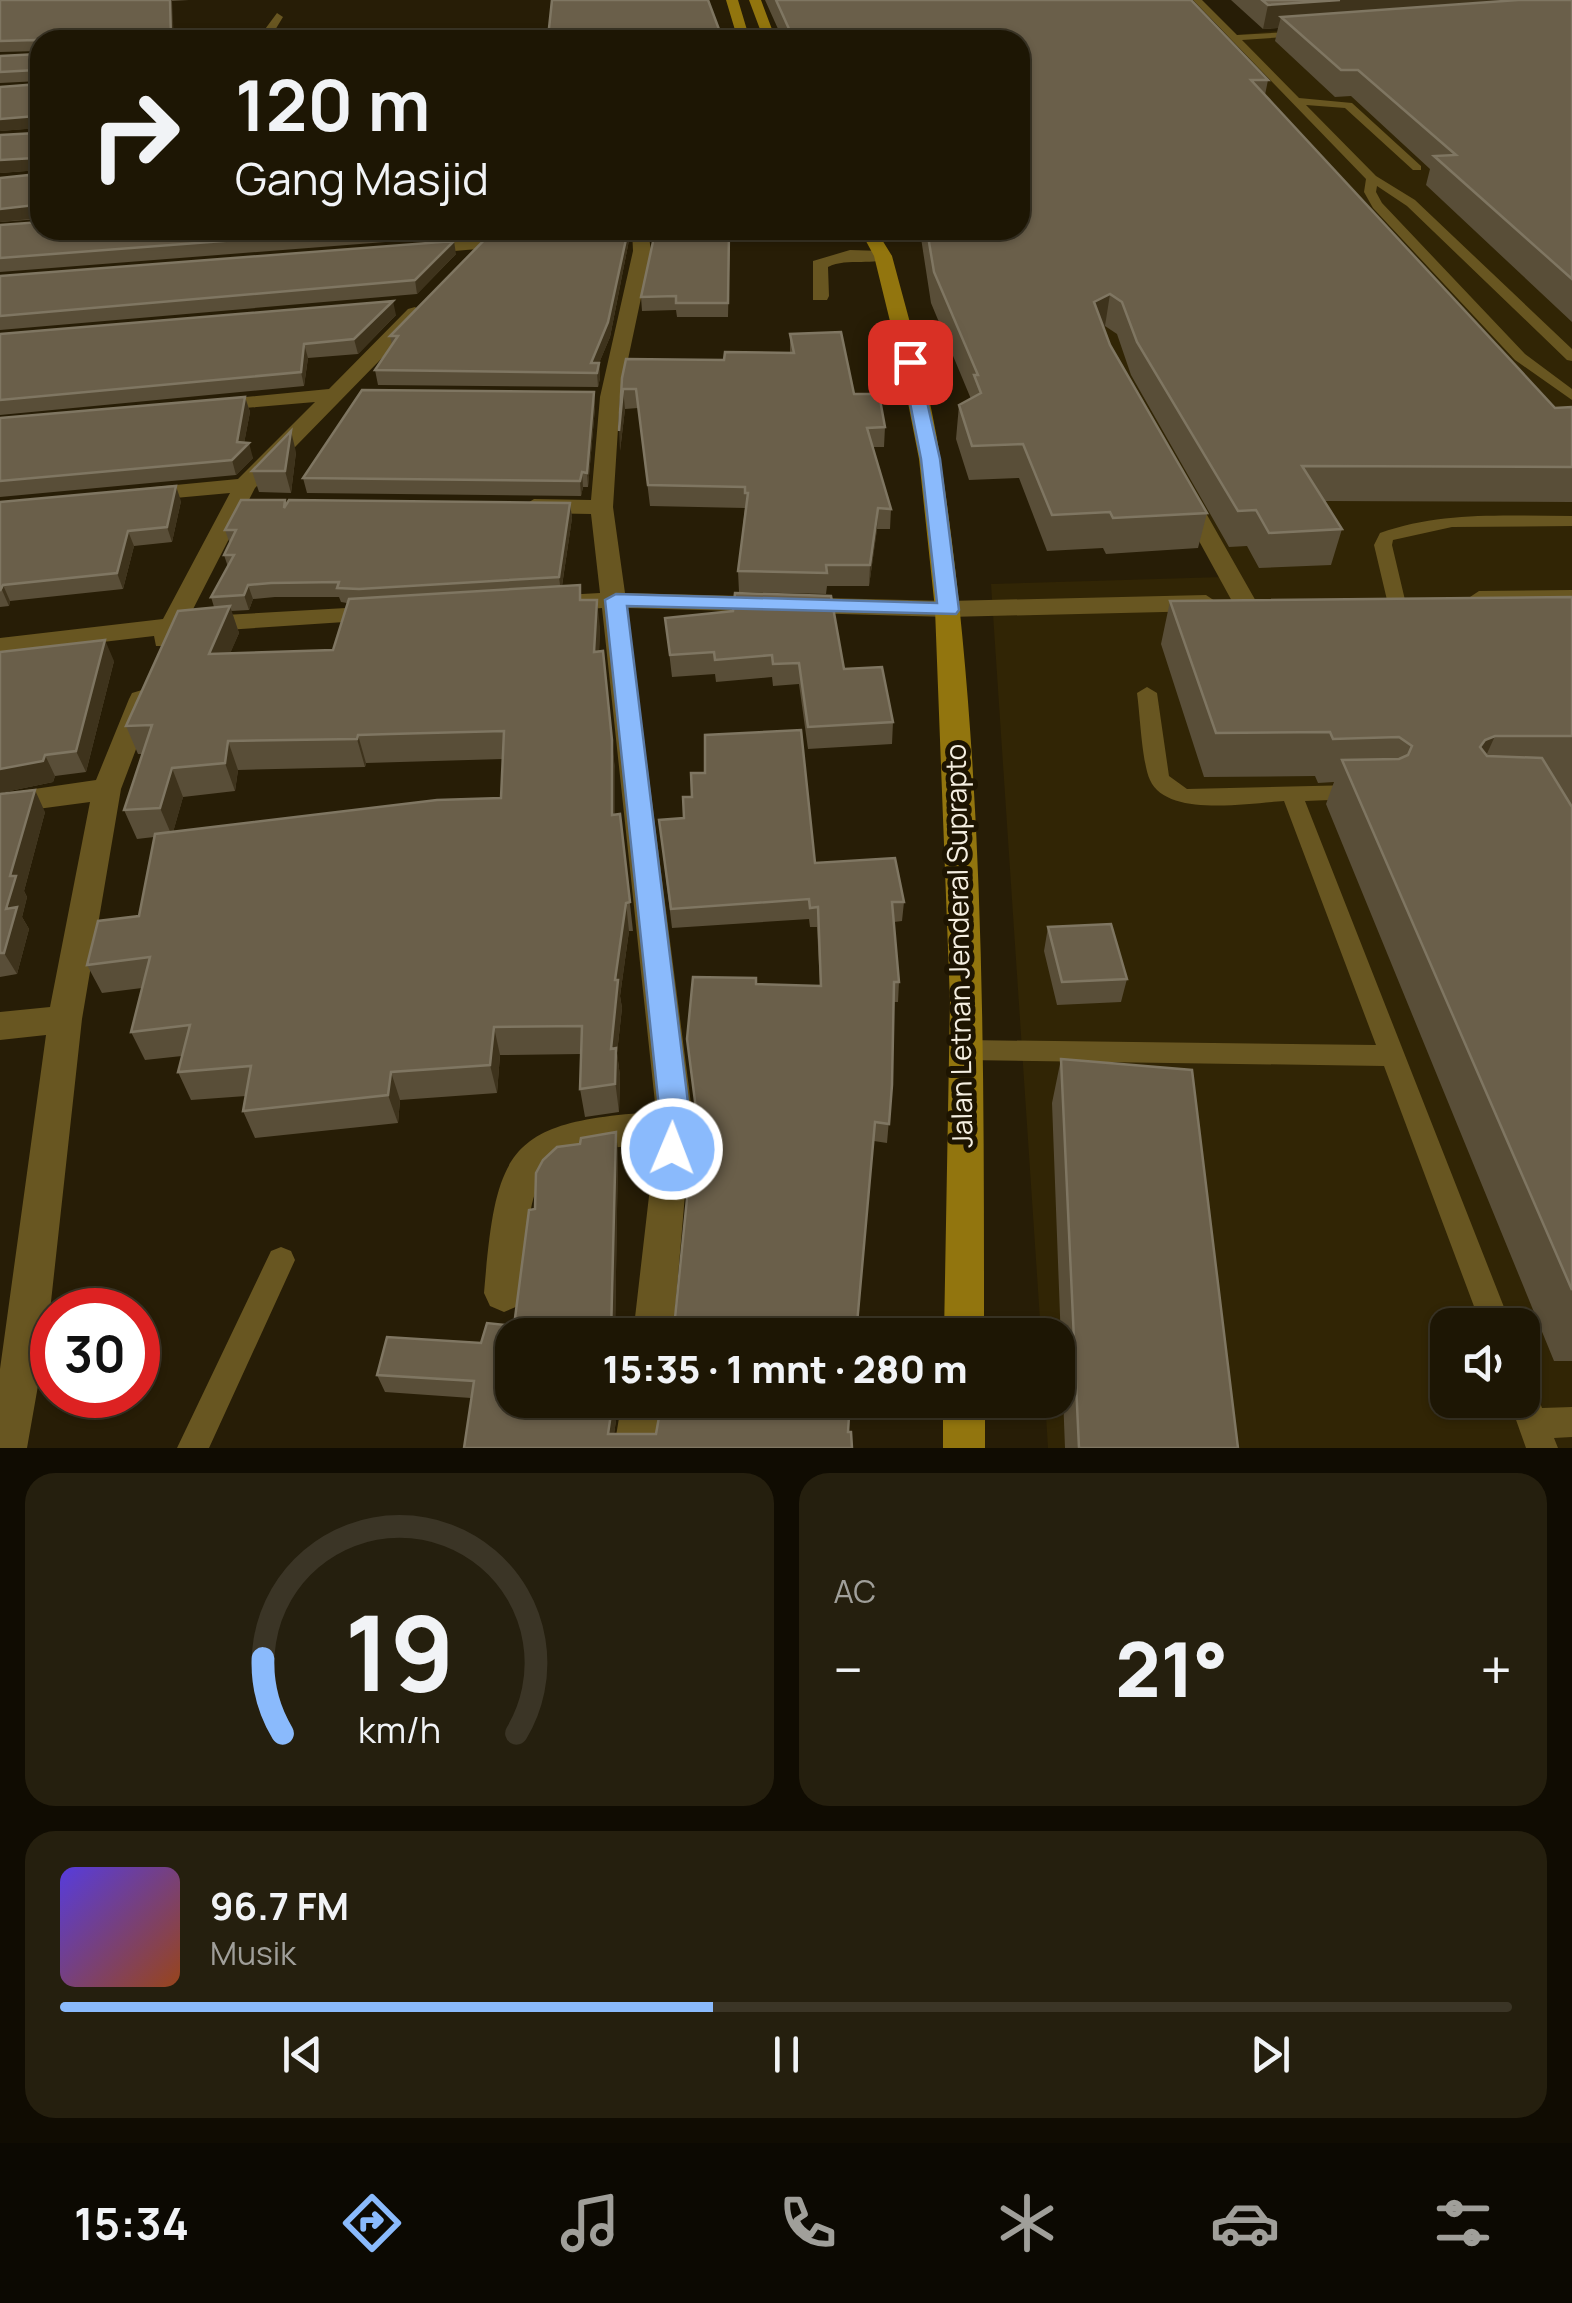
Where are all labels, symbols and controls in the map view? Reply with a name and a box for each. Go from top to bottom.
text: 120 m [235,56,430,152]
icon: right [70,70,200,200]
text: Gang Masjid [235,147,489,209]
pin [868,320,953,405]
icon: arrive [883,335,938,390]
street label: Jalan Letnan Jenderal Suprapto [935,744,981,1148]
position arrow [620,1097,724,1201]
speed limit sign: 30 [30,1288,160,1418]
map controls [1430,1308,1540,1418]
button: sound [1430,1308,1540,1418]
text: 15:35 · 1 mnt · 280 m [602,1342,968,1394]
text: AC [834,1569,876,1613]
text: 19 [344,1580,454,1722]
text: 21° [1115,1617,1228,1720]
text: − [834,1631,863,1707]
text: + [1480,1631,1512,1707]
text: km/h [358,1705,441,1754]
text: 96.7 FM [210,1879,349,1931]
text: Musik [210,1931,296,1975]
icon: previous [275,2027,330,2082]
icon: pause [759,2027,814,2082]
icon: next [1243,2027,1298,2082]
icon: directions [337,2188,407,2258]
icon: music [555,2188,625,2258]
icon: phone [773,2188,843,2258]
icon: climate [992,2188,1062,2258]
icon: car [1210,2188,1280,2258]
icon: filters [1428,2188,1498,2258]
text: 15:34 [74,2192,189,2254]

